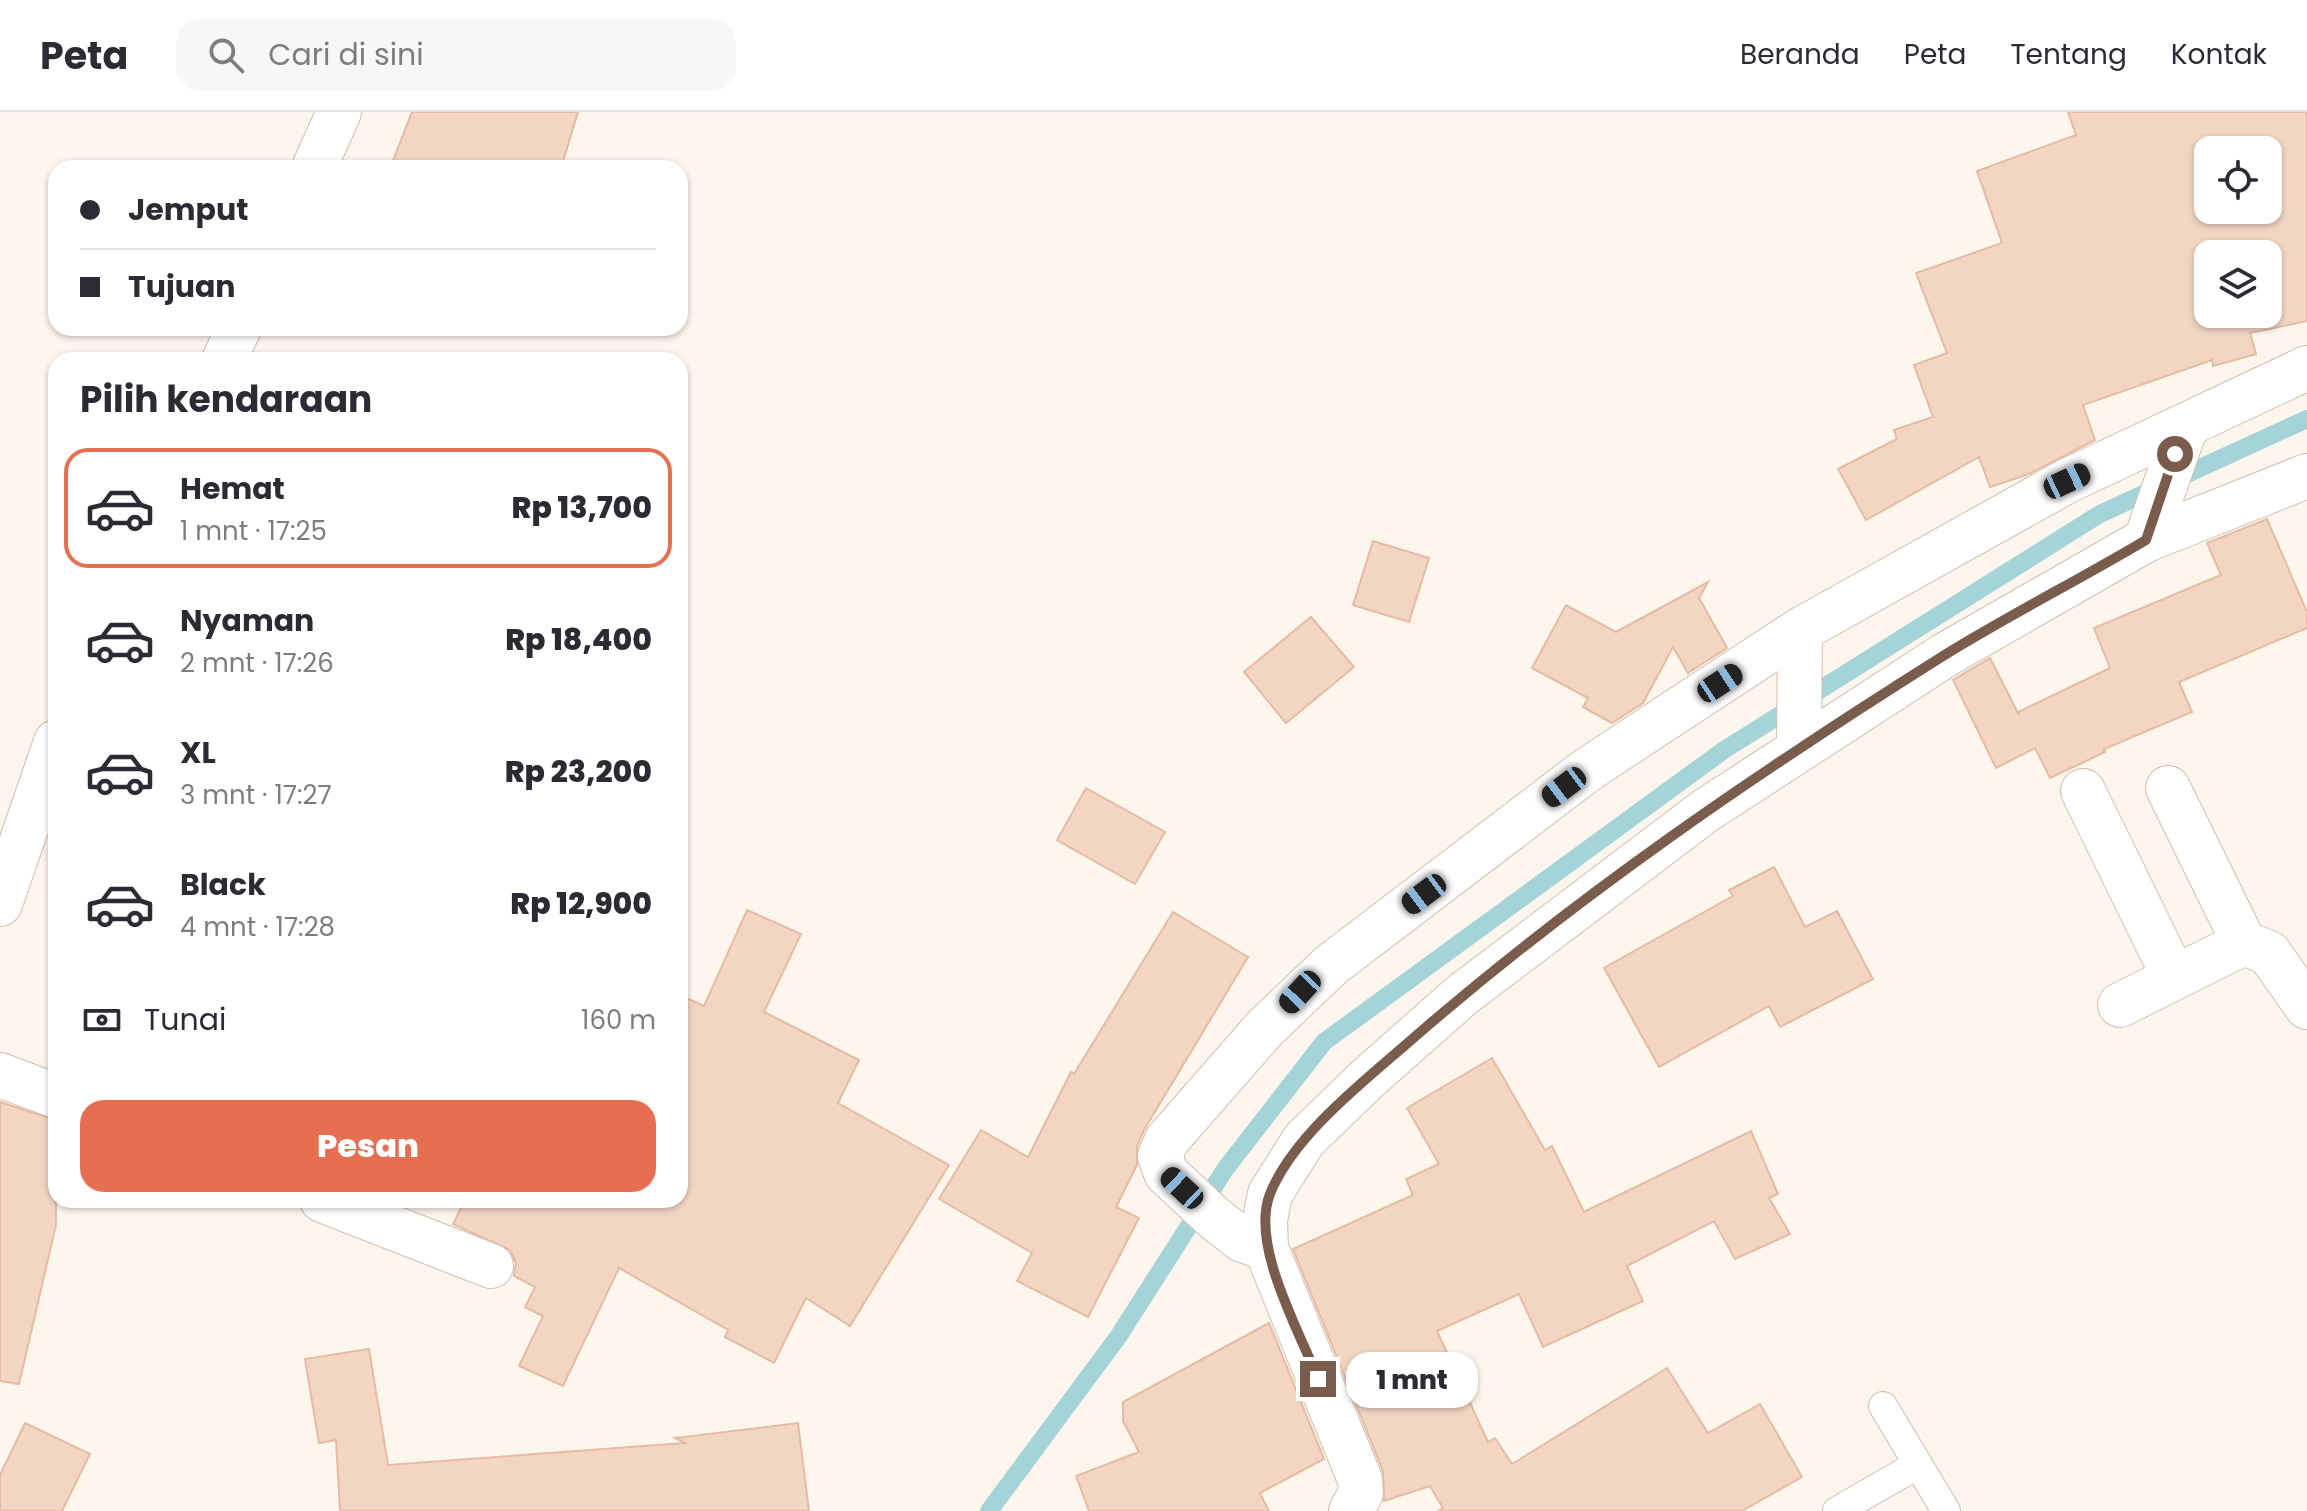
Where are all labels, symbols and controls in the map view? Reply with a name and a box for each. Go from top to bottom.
search box [176,19,736,91]
text: Peta [40,29,128,82]
icon: search [204,33,248,77]
text: Cari di sini [268,33,424,76]
text: Beranda [1740,35,1860,74]
text: Peta [1904,35,1966,74]
text: Tentang [2010,35,2127,74]
text: Kontak [2171,35,2267,74]
map controls [2194,136,2282,328]
button: locate [2194,136,2282,224]
text: Jemput [128,188,248,231]
button: layers [2194,240,2282,328]
text: Tujuan [128,265,236,308]
text: Pilih kendaraan [80,374,372,425]
route start [2157,436,2193,472]
car [2040,460,2094,502]
text: Hemat [180,467,285,510]
icon: car [84,472,156,544]
text: Rp 13,700 [512,486,652,529]
text: 1 mnt · 17:25 [180,513,327,549]
text: Nyaman [180,599,314,642]
icon: car [84,604,156,676]
text: Rp 18,400 [505,618,652,661]
text: 2 mnt · 17:26 [180,645,334,681]
car [1693,660,1747,706]
text: XL [180,731,216,774]
icon: car [84,736,156,808]
text: Rp 23,200 [505,750,652,793]
car [1538,763,1590,811]
text: 3 mnt · 17:27 [180,777,332,813]
text: Black [180,863,266,906]
icon: car [84,868,156,940]
car [1398,870,1450,918]
text: Rp 12,900 [510,882,652,925]
text: 4 mnt · 17:28 [180,909,335,945]
car [1275,966,1325,1018]
icon: cash [80,998,124,1042]
text: Tunai [144,998,226,1041]
text: 160 m [581,1002,656,1038]
button: Pesan [80,1100,656,1192]
car [1156,1163,1208,1213]
callout: 1 mnt [1346,1351,1478,1407]
route end [1300,1361,1336,1397]
text: 1 mnt [1376,1362,1448,1398]

